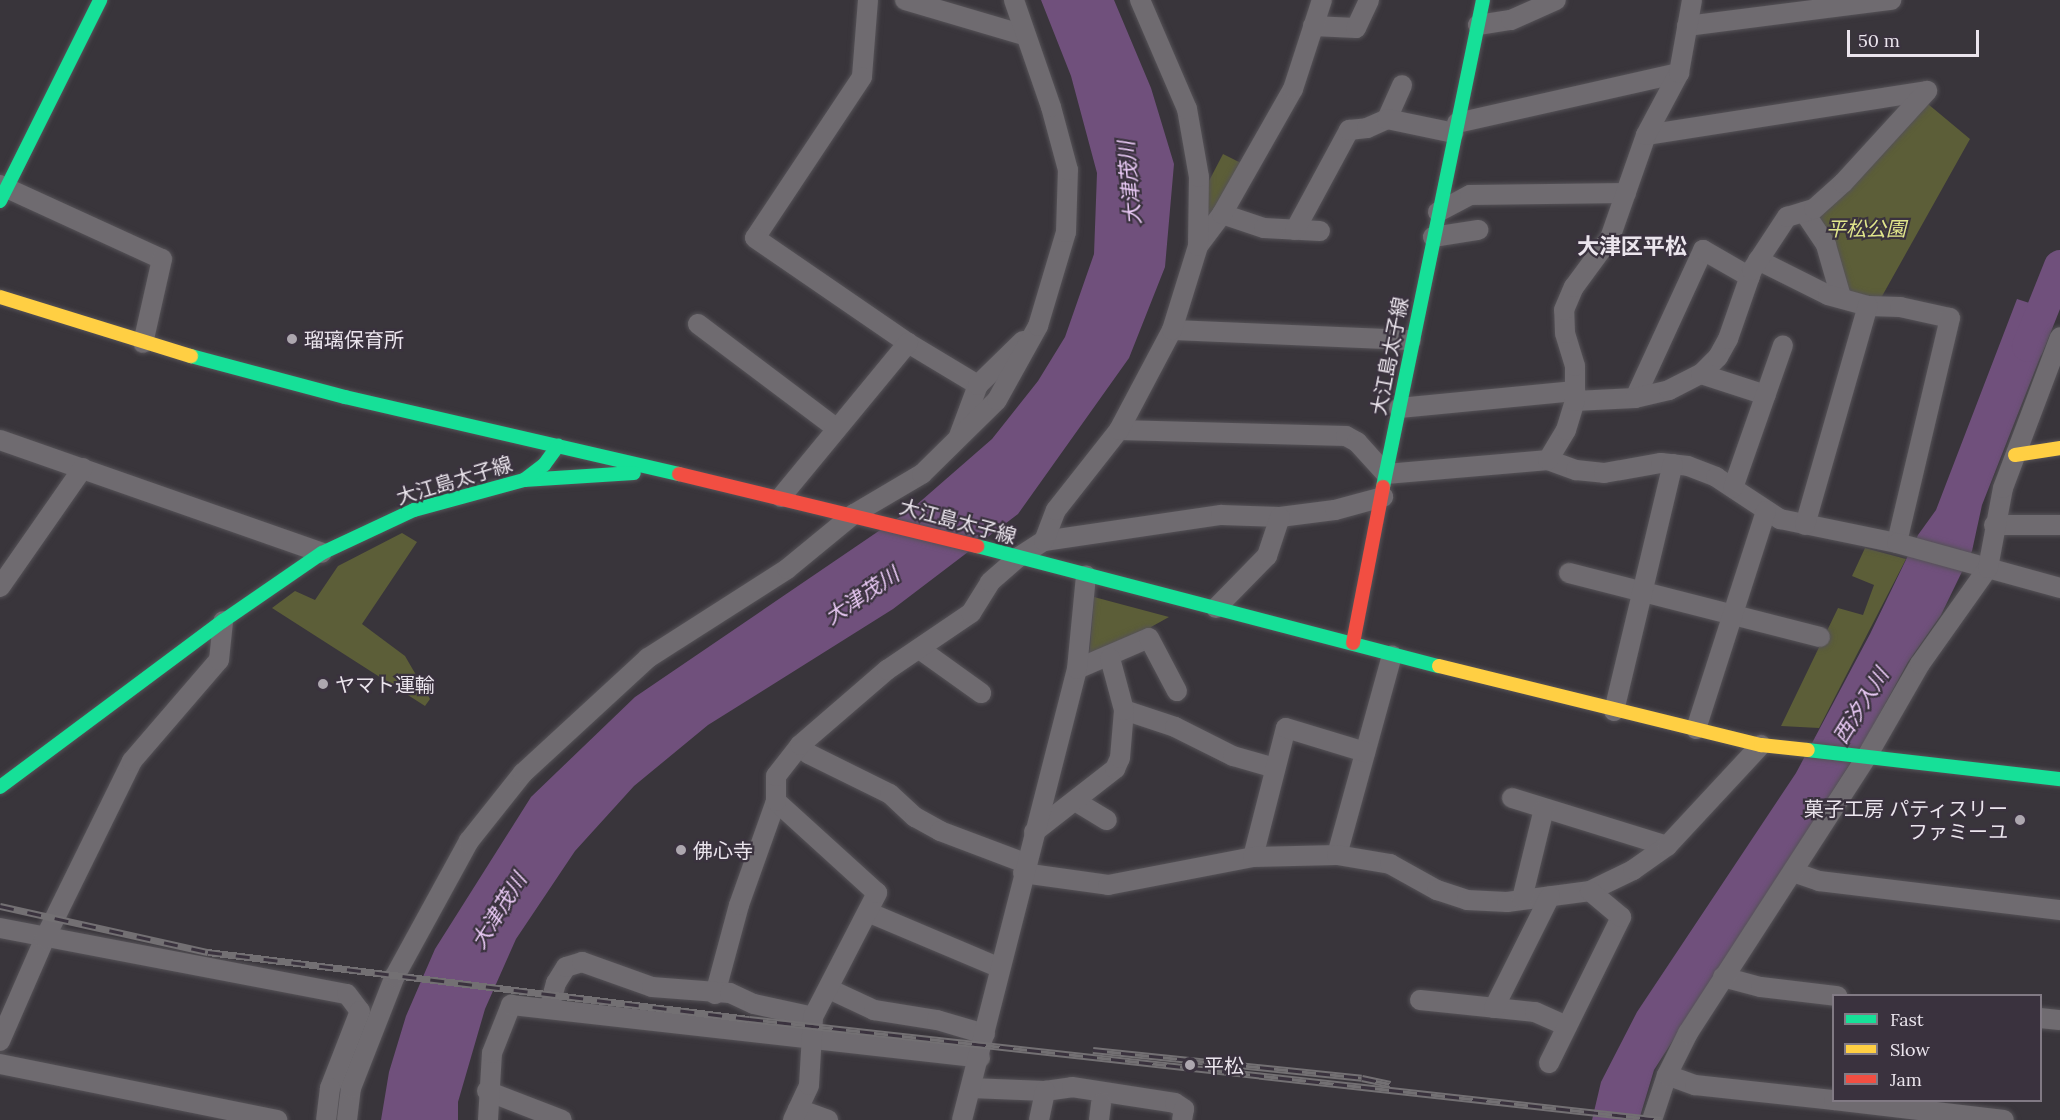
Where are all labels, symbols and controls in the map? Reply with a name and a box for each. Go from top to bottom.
scale bar [1850,18,1982,56]
text: 50 m [1858,29,1900,52]
water label: 大津茂川 [1114,140,1146,226]
park label: 平松公園 [1826,216,1906,240]
district label: 大津区平松 [1577,234,1687,260]
street label: 大江島太子線 [1366,295,1412,417]
place label: 瑠璃保育所 [304,327,404,351]
marker: 瑠璃保育所 [285,332,299,346]
street label: 大江島太子線 [393,451,515,509]
street label: 大江島太子線 [897,494,1019,548]
water label: 大津茂川 [820,562,904,630]
water label: 西汐入川 [1828,664,1894,748]
place label: ヤマト運輸 [335,672,435,696]
marker: ヤマト運輸 [316,677,330,691]
place label: 菓子工房 パティスリー ファミーユ [1803,796,2008,843]
marker: 菓子工房 パティスリー ファミーユ [2013,813,2027,827]
place label: 佛心寺 [693,838,753,862]
marker: 佛心寺 [674,843,688,857]
water label: 大津茂川 [466,869,532,953]
legend [1832,994,2042,1102]
text: Fast [1890,1008,1924,1031]
text: Slow [1890,1038,1930,1061]
place label: 平松 [1204,1053,1244,1077]
marker: 平松 [1181,1056,1199,1074]
text: Jam [1890,1068,1922,1091]

